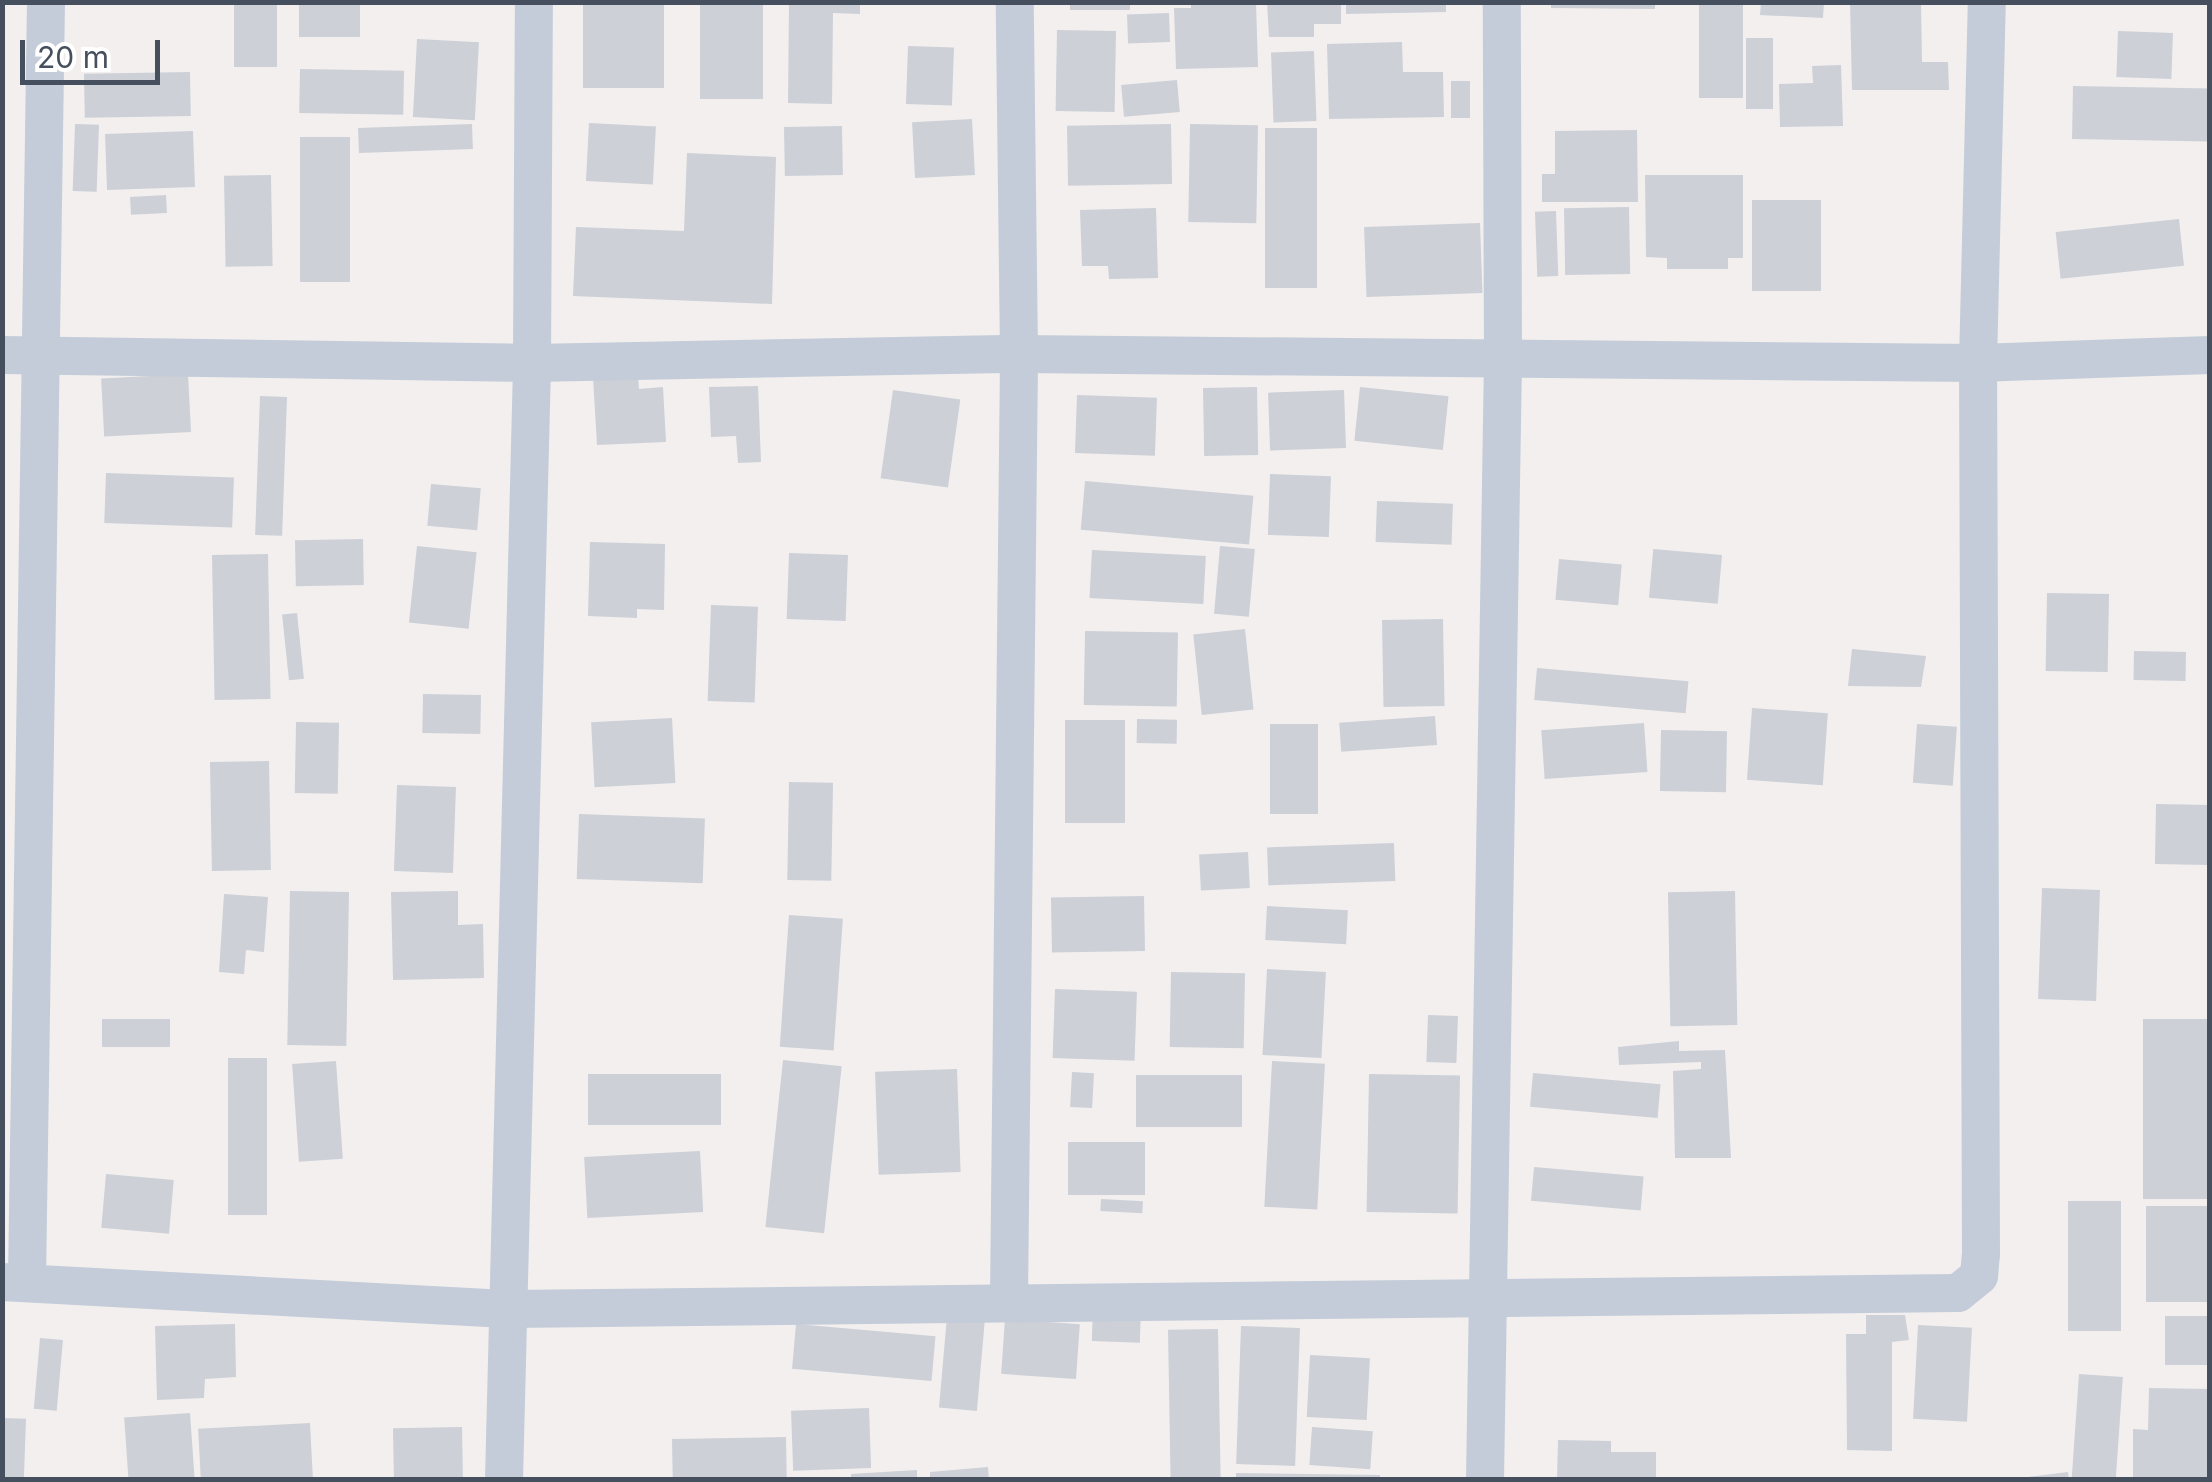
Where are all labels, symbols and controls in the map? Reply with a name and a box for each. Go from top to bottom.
scale bar [25,20,165,82]
text: 20 m [37,39,109,75]

